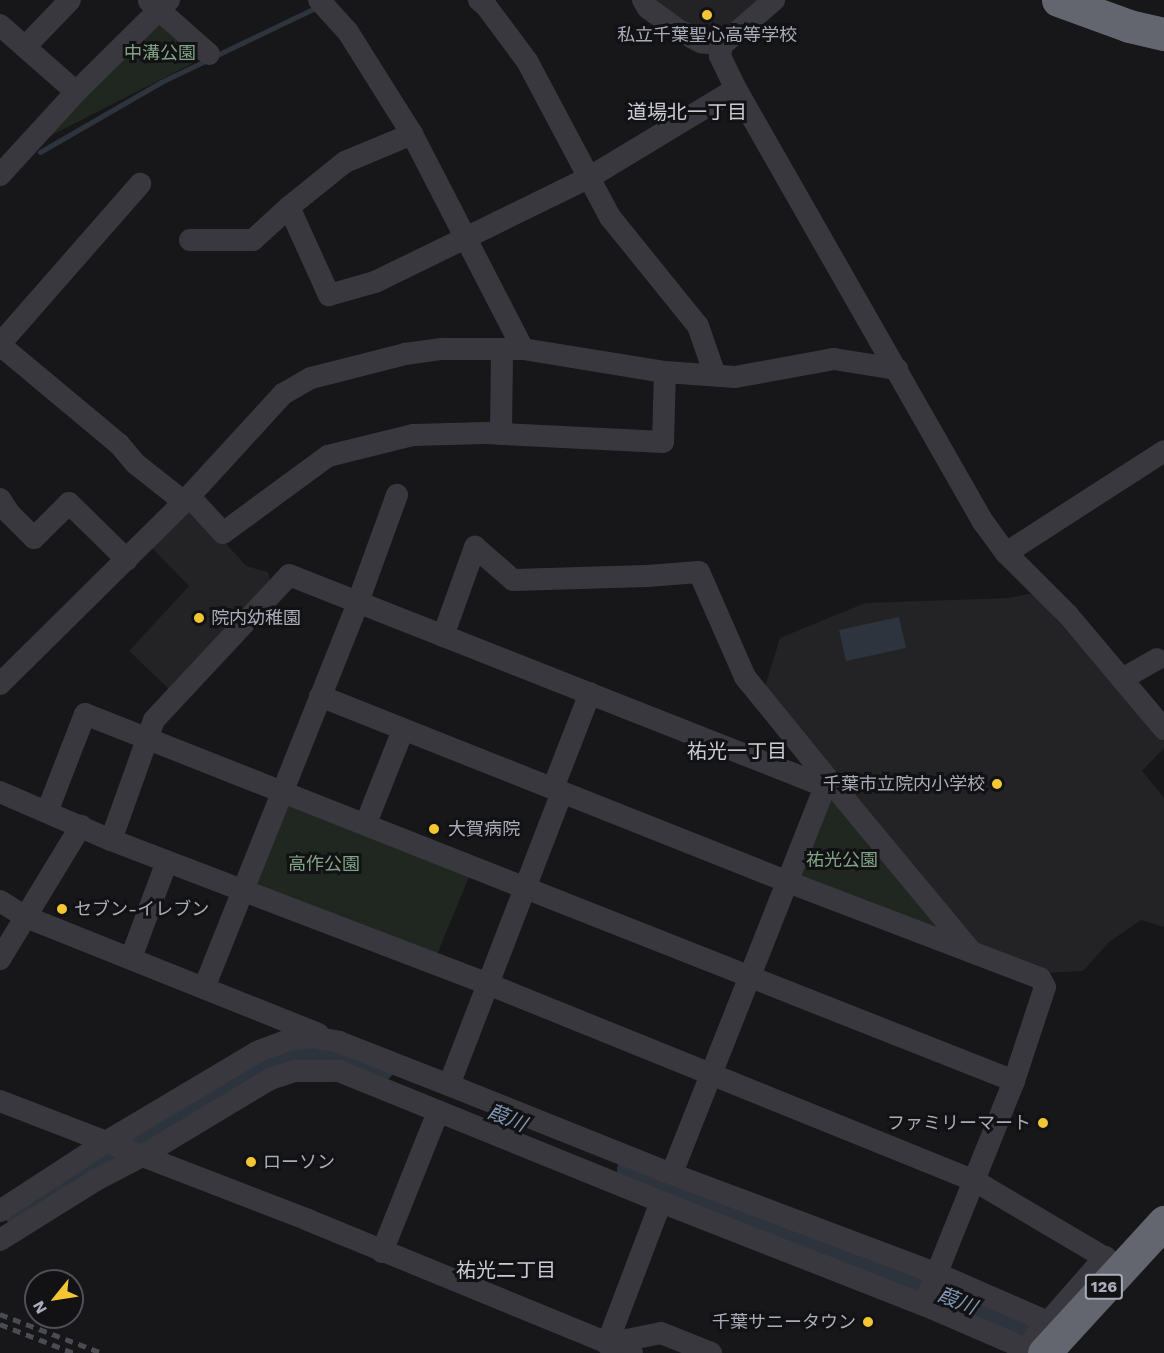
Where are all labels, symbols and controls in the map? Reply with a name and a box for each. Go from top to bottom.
marker: 私立千葉聖心高等学校 [700,8,714,22]
place label: 私立千葉聖心高等学校 [617,24,797,46]
park label: 中溝公園 [124,42,196,64]
district label: 道場北一丁目 [627,100,747,124]
place label: 院内幼稚園 [211,607,301,629]
marker: 院内幼稚園 [192,611,206,625]
district label: 祐光一丁目 [687,739,787,763]
place label: 千葉市立院内小学校 [823,773,985,795]
marker: 千葉市立院内小学校 [990,777,1004,791]
place label: 大賀病院 [448,818,520,840]
marker: 大賀病院 [425,820,443,838]
park label: 祐光公園 [806,849,878,871]
park label: 高作公園 [288,853,360,875]
place label: セブン-イレブン [74,898,209,920]
marker: セブン-イレブン [55,902,69,916]
water label: 葭川 [484,1099,530,1137]
place label: ファミリーマート [887,1112,1031,1134]
marker: ファミリーマート [1036,1116,1050,1130]
place label: ローソン [263,1151,335,1173]
marker: ローソン [244,1155,258,1169]
district label: 祐光二丁目 [456,1258,556,1282]
north arrow [24,1269,84,1329]
road number: 126 [1084,1274,1124,1300]
water label: 葭川 [934,1282,980,1320]
text: N [29,1297,51,1317]
place label: 千葉サニータウン [712,1311,856,1333]
marker: 千葉サニータウン [861,1315,875,1329]

